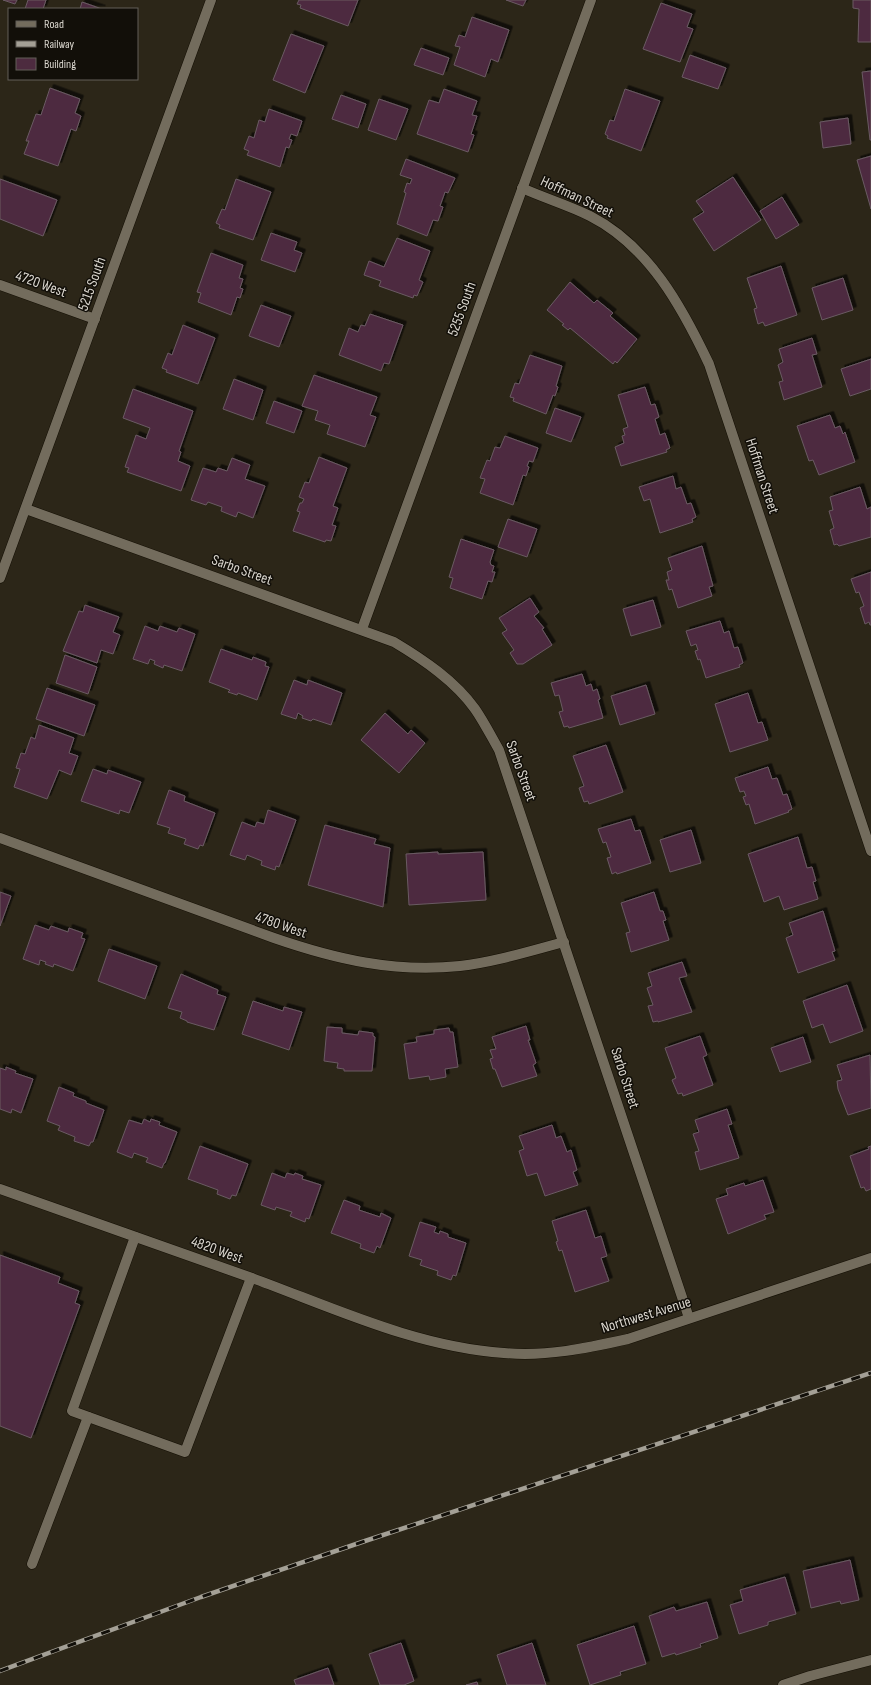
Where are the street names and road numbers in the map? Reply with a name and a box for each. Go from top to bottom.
street label: Hoffman Street [538,172,617,222]
street label: 5215 South [74,255,110,313]
street label: 4720 West [13,266,70,302]
street label: 5255 South [443,279,481,339]
street label: Hoffman Street [741,436,783,517]
street label: Sarbo Street [209,550,275,590]
street label: Sarbo Street [501,738,541,804]
street label: 4780 West [253,907,310,943]
street label: Sarbo Street [606,1045,644,1111]
street label: 4820 West [188,1232,246,1268]
street label: Northwest Avenue [599,1292,693,1338]

